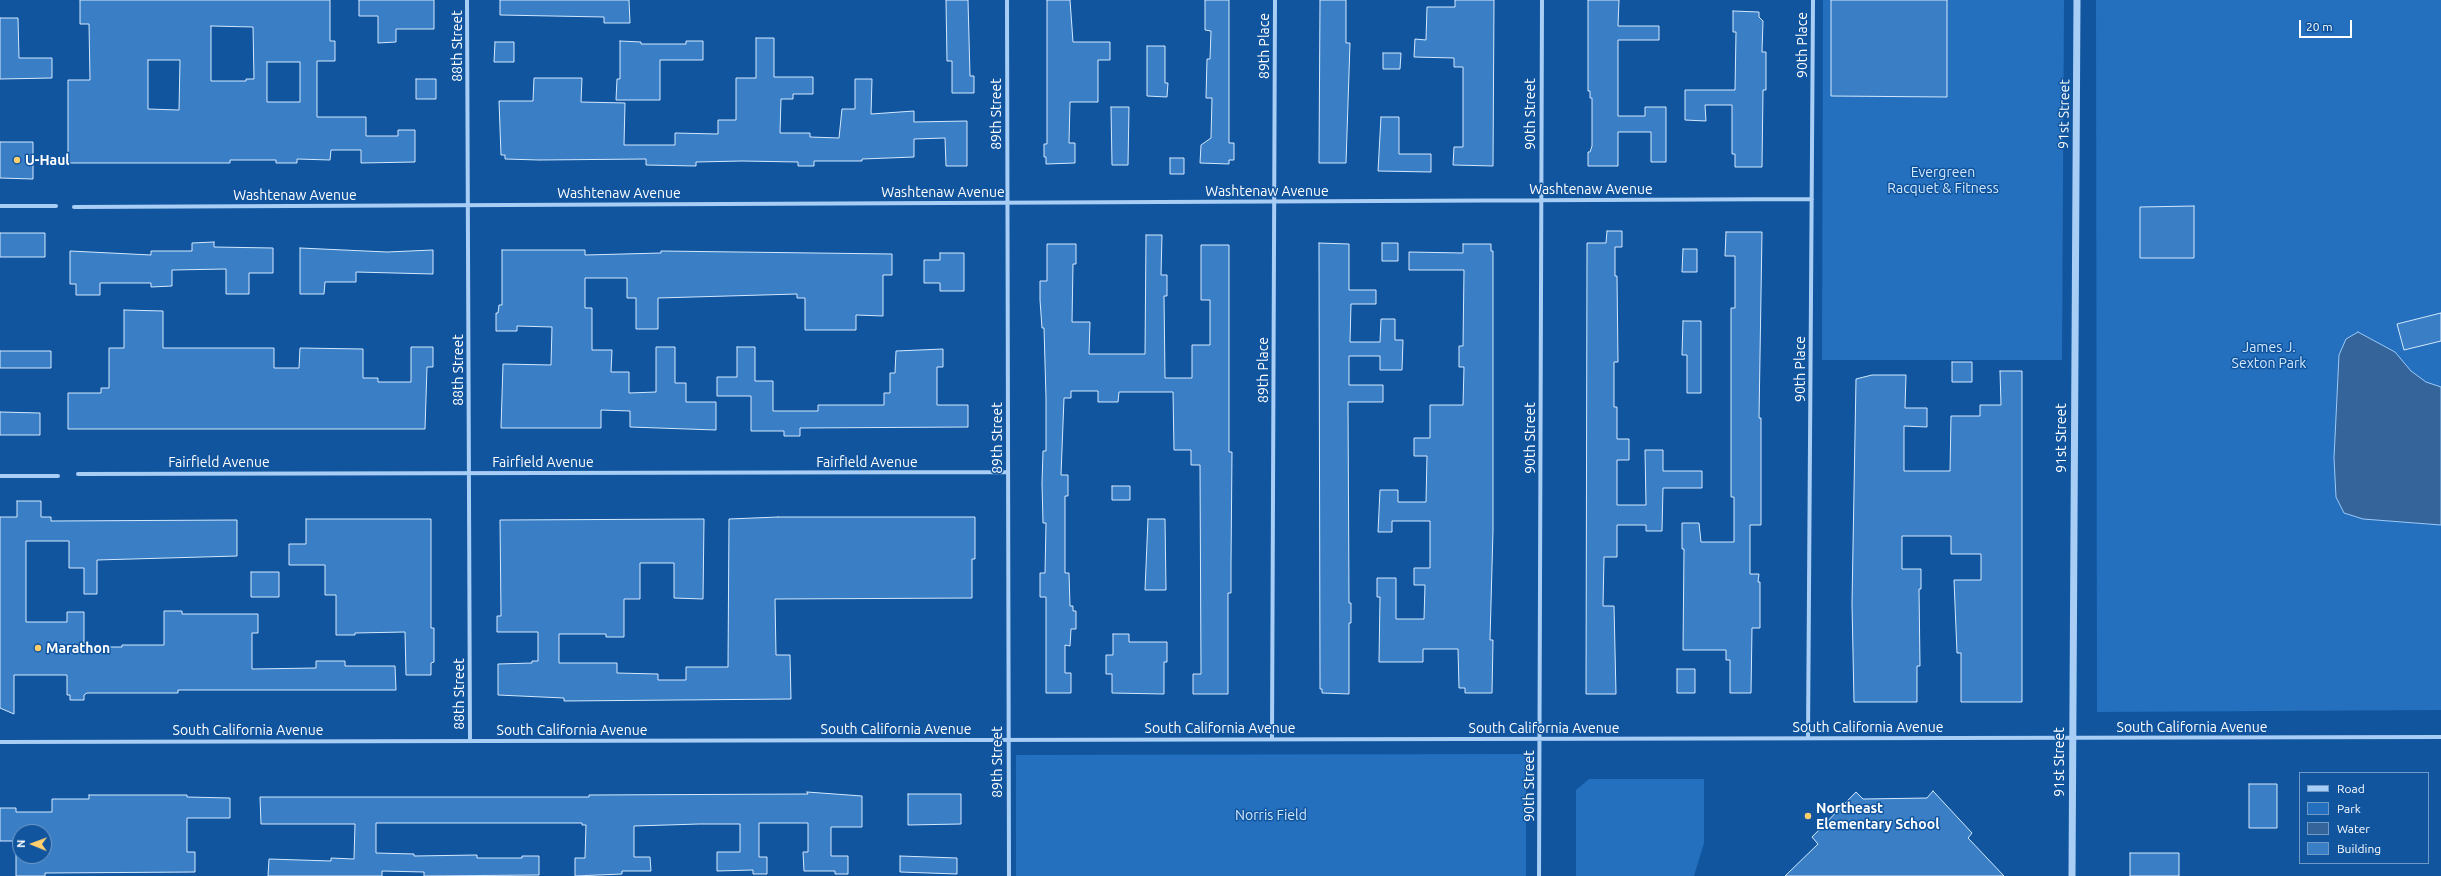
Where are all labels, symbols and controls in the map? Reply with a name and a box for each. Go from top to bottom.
street label: 88th Street [449,10,465,82]
street label: 90th Place [1794,12,1810,78]
scale bar [2301,12,2354,38]
street label: 89th Place [1256,13,1272,79]
text: 20 m [2306,20,2333,33]
street label: 89th Street [988,78,1004,150]
street label: 90th Street [1522,78,1538,150]
street label: 91st Street [2055,79,2073,149]
place label: U-Haul [25,152,70,168]
marker: U-Haul [12,155,22,165]
park label: Evergreen Racquet & Fitness [1887,164,1999,196]
street label: Washtenaw Avenue [1529,181,1653,197]
street label: Washtenaw Avenue [1205,183,1329,199]
street label: Washtenaw Avenue [881,184,1005,200]
street label: Washtenaw Avenue [557,185,681,201]
street label: Washtenaw Avenue [233,187,357,203]
street label: 88th Street [450,334,466,406]
street label: 90th Place [1792,336,1808,402]
street label: 89th Place [1255,337,1271,403]
park label: James J. Sexton Park [2232,339,2306,372]
street label: 89th Street [989,402,1005,474]
street label: 90th Street [1522,402,1538,474]
street label: 91st Street [2053,403,2069,473]
street label: Fairfield Avenue [168,454,270,470]
street label: Fairfield Avenue [492,454,594,470]
street label: Fairfield Avenue [816,454,918,470]
place label: Marathon [46,640,110,656]
marker: Marathon [33,643,43,653]
street label: 88th Street [451,658,467,730]
street label: South California Avenue [1793,719,1943,735]
street label: South California Avenue [2117,719,2267,735]
street label: South California Avenue [1145,720,1295,736]
street label: South California Avenue [1469,720,1619,736]
street label: South California Avenue [821,721,971,737]
street label: South California Avenue [173,722,323,738]
street label: South California Avenue [497,722,647,738]
street label: 89th Street [989,726,1005,798]
street label: 91st Street [2051,727,2067,797]
street label: 90th Street [1521,750,1537,822]
legend [2299,772,2429,864]
text: Road [2337,782,2365,795]
place label: Northeast Elementary School [1816,800,1939,832]
text: Park [2337,802,2361,815]
park label: Norris Field [1235,807,1307,823]
marker: Northeast Elementary School [1803,811,1813,821]
text: Water [2337,822,2370,835]
north arrow [12,824,52,864]
text: N [15,840,27,848]
text: Building [2337,842,2381,855]

